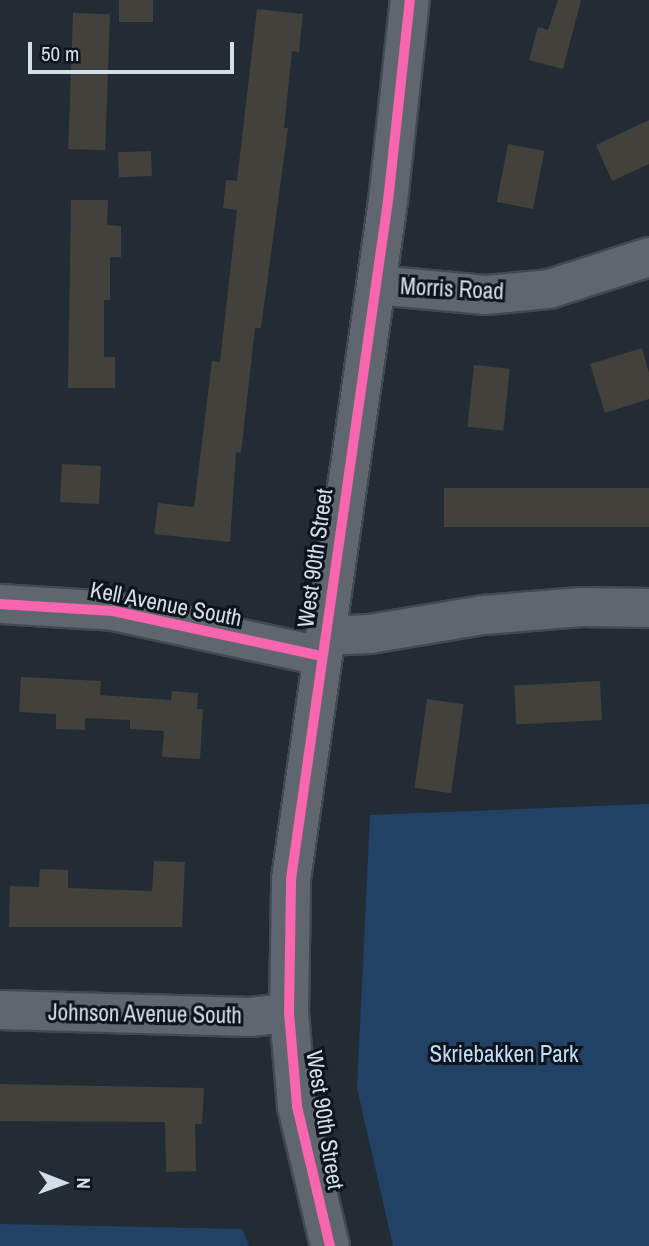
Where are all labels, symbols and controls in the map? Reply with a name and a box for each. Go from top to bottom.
scale bar [32,28,238,72]
text: 50 m [41,39,79,68]
street label: Morris Road [399,273,505,305]
street label: West 90th Street [292,487,338,629]
street label: Kell Avenue South [87,576,245,632]
street label: Johnson Avenue South [47,999,243,1029]
park label: Skriebakken Park [430,1040,578,1068]
street label: West 90th Street [300,1049,350,1191]
north arrow [28,1148,98,1218]
text: N [71,1178,97,1189]

